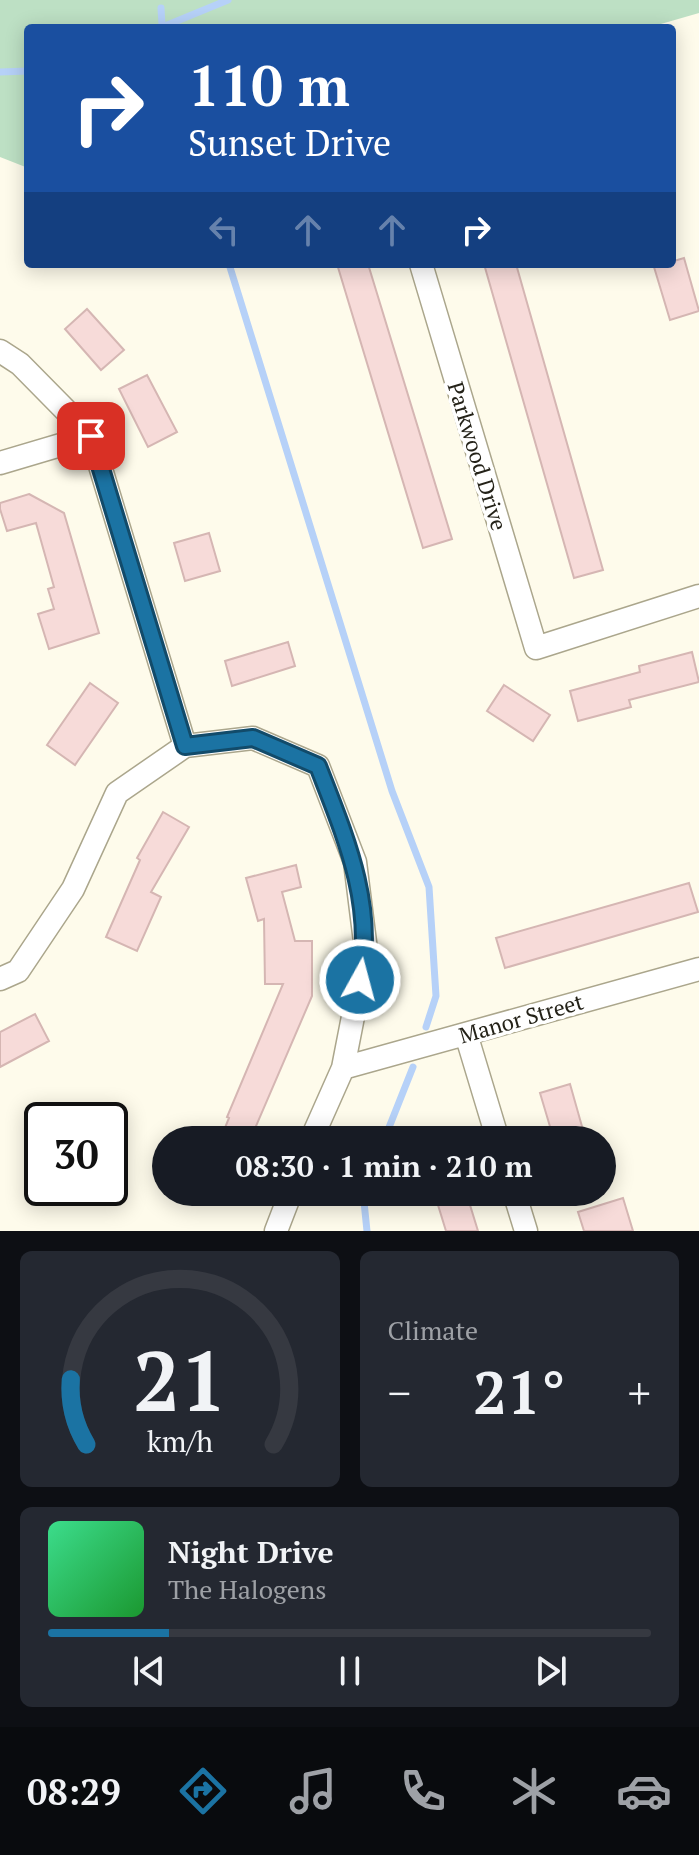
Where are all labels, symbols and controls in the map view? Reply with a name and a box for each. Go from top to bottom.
text: 110 m [188,48,350,122]
icon: right [56,56,160,160]
text: Sunset Drive [188,119,391,166]
icon: left [202,208,246,252]
icon: ahead [286,208,330,252]
icon: ahead [370,208,414,252]
icon: right [454,208,498,252]
street label: Parkwood Drive [442,378,514,534]
pin [57,402,125,470]
icon: arrive [69,414,113,458]
position arrow [318,938,402,1022]
street label: Manor Street [456,986,586,1050]
speed limit sign: 30 [24,1102,128,1206]
text: 08:30 · 1 min · 210 m [236,1146,532,1186]
text: Climate [388,1313,478,1347]
text: 21 [133,1325,227,1435]
text: 21° [473,1352,566,1431]
text: − [388,1363,411,1422]
text: + [628,1363,651,1422]
text: km/h [147,1422,213,1460]
text: Night Drive [168,1532,334,1572]
text: The Halogens [168,1572,326,1606]
icon: previous [127,1649,171,1693]
icon: pause [328,1649,372,1693]
icon: next [529,1649,573,1693]
icon: directions [175,1763,231,1819]
icon: music [285,1763,341,1819]
icon: phone [395,1763,451,1819]
icon: climate [506,1763,562,1819]
icon: car [616,1763,672,1819]
text: 08:29 [27,1768,121,1815]

